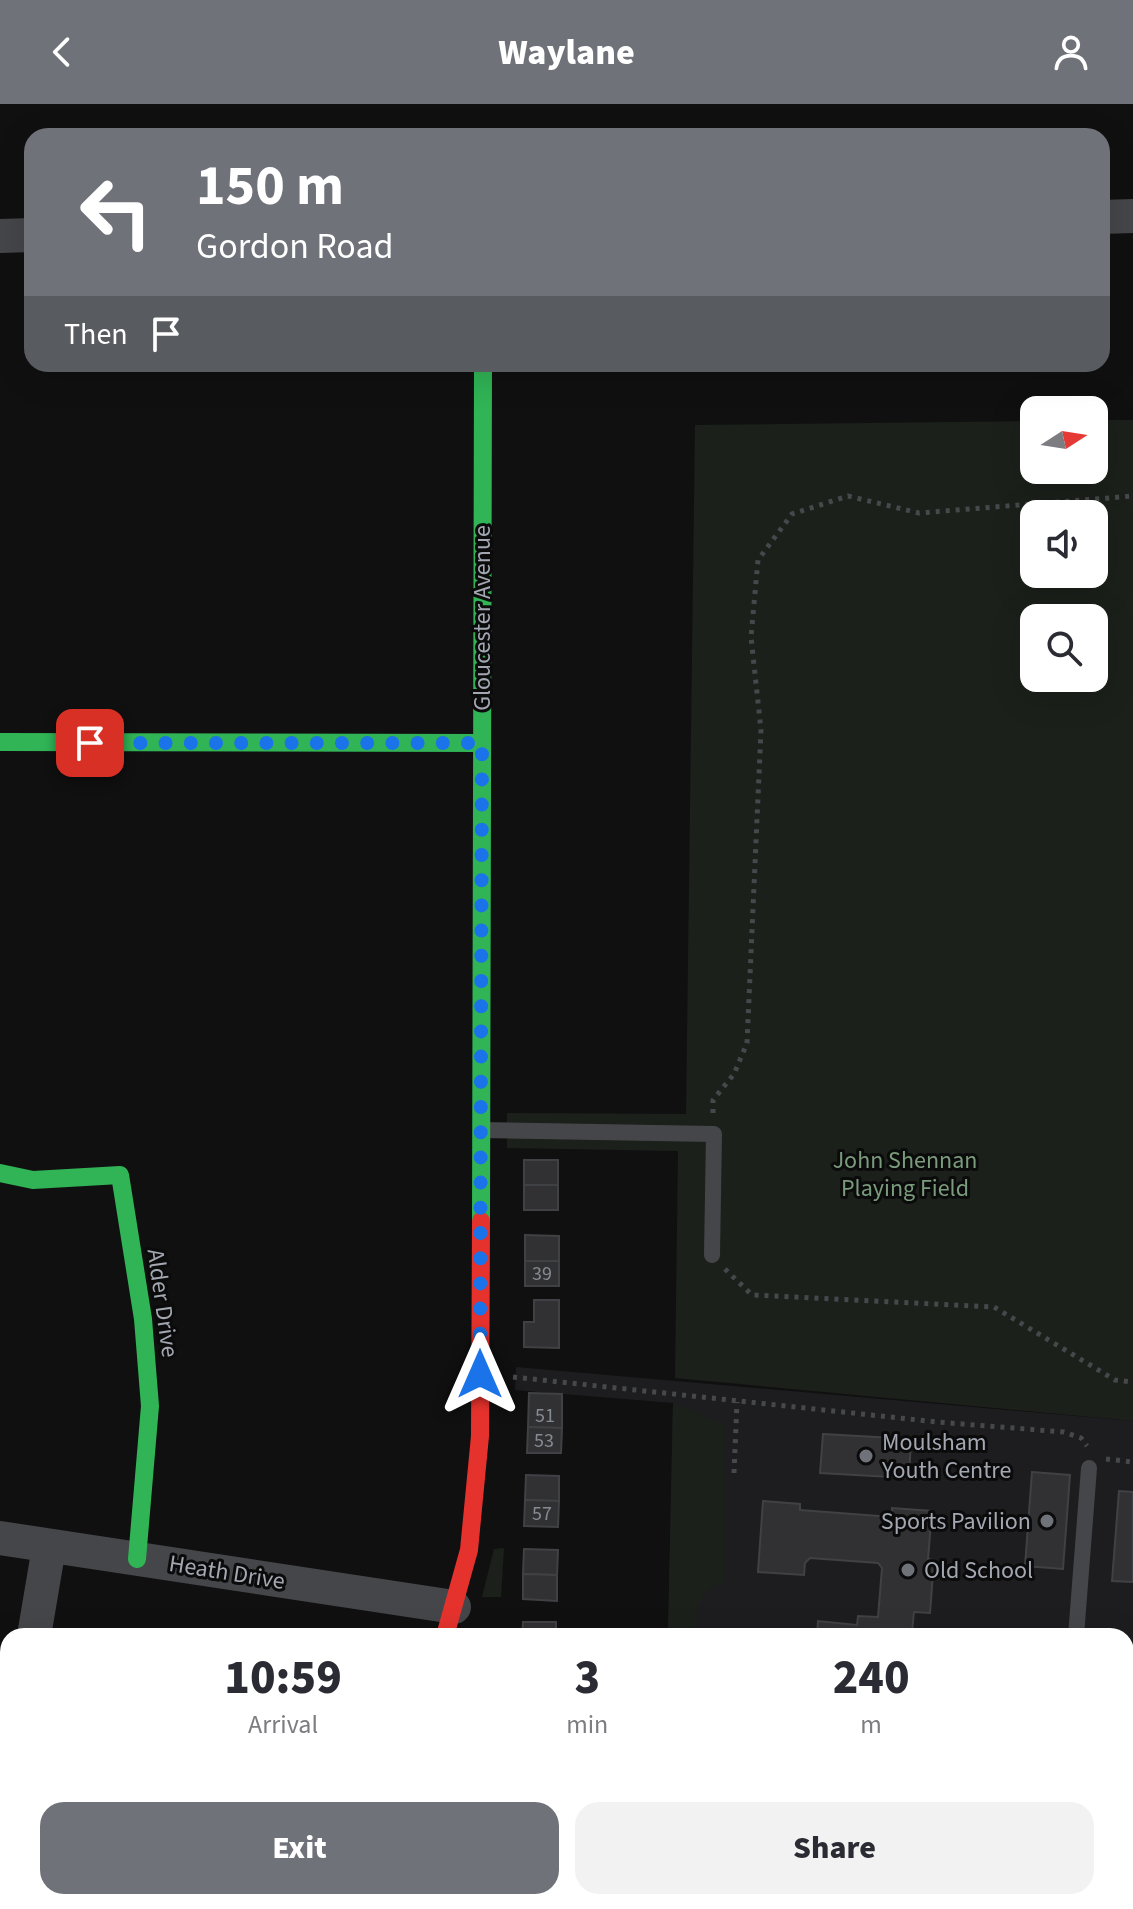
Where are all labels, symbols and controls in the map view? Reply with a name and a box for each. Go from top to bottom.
text: Waylane [498,27,635,78]
icon: back [40,30,84,74]
icon: person [1049,30,1093,74]
text: 150 m [196,147,344,226]
icon: left [64,160,168,264]
text: Gordon Road [196,221,394,272]
icon: arrive [144,312,188,356]
text: Then [64,313,128,356]
north arrow [1020,396,1108,484]
map controls [1020,396,1108,692]
button: sound [1020,500,1108,588]
street label: Gloucester Avenue [465,525,500,711]
button: search [1020,604,1108,692]
pin [56,709,124,777]
icon: arrive [68,721,112,765]
park label: John Shennan Playing Field [833,1143,977,1206]
street label: Alder Drive [138,1246,187,1360]
house number: 39 [532,1260,552,1288]
position arrow [438,1332,522,1416]
house number: 51 [535,1402,555,1430]
place label: Moulsham Youth Centre [881,1425,1011,1488]
house number: 53 [534,1427,554,1455]
marker: Moulsham Youth Centre [857,1447,875,1465]
house number: 57 [532,1500,552,1528]
place label: Sports Pavilion [881,1504,1031,1539]
marker: Sports Pavilion [1038,1512,1056,1530]
street label: Heath Drive [166,1546,287,1599]
place label: Old School [924,1553,1033,1588]
marker: Old School [899,1561,917,1579]
text: 10:59 [224,1644,342,1712]
text: 3 [574,1644,600,1712]
text: 240 [833,1644,910,1712]
text: Arrival [248,1706,318,1743]
text: min [566,1706,608,1743]
text: m [860,1706,882,1743]
button: Exit [40,1802,559,1894]
button: Share [575,1802,1094,1894]

